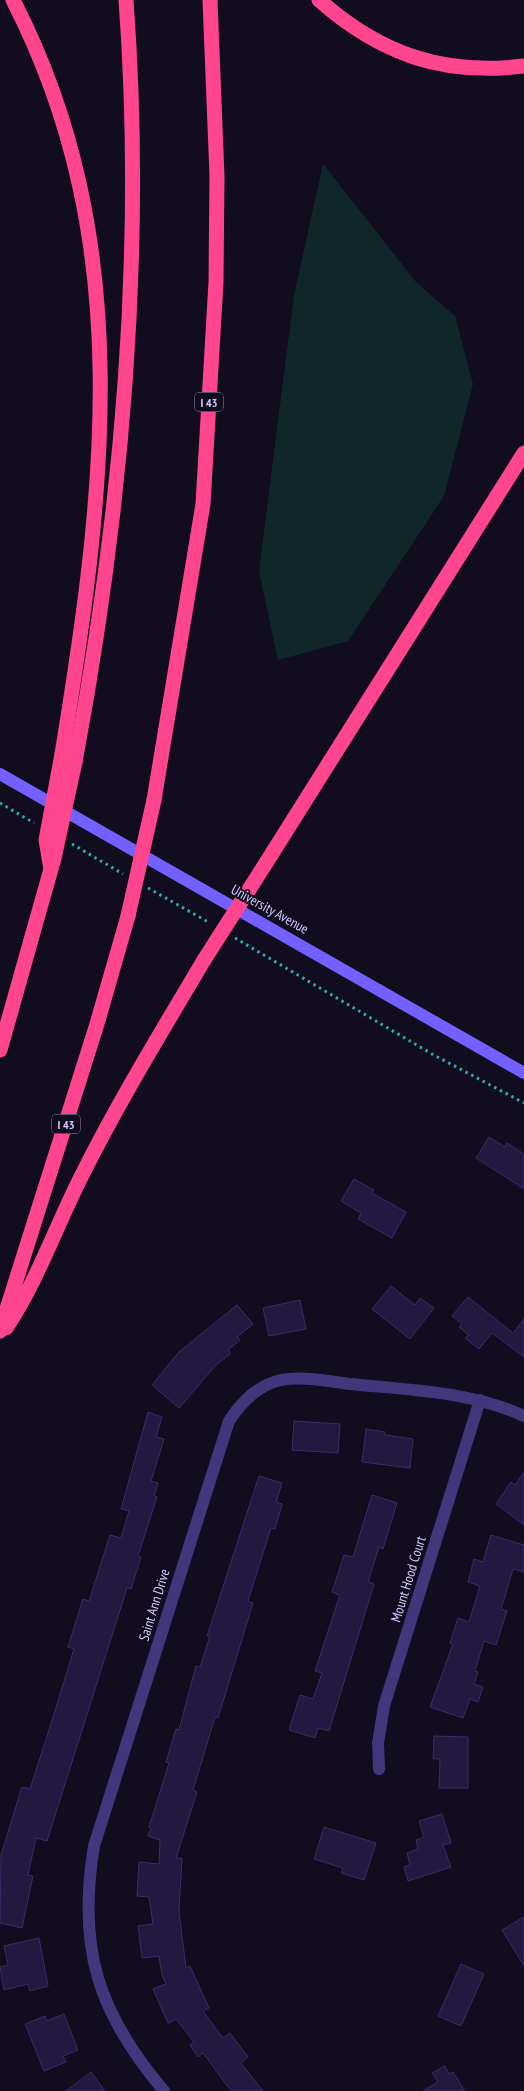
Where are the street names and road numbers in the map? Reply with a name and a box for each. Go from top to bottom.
road number: I 43 [195,392,223,412]
street label: University Avenue [228,880,312,938]
road number: I 43 [52,1114,80,1134]
street label: Mount Hood Court [386,1534,430,1624]
street label: Saint Ann Drive [134,1567,174,1643]

